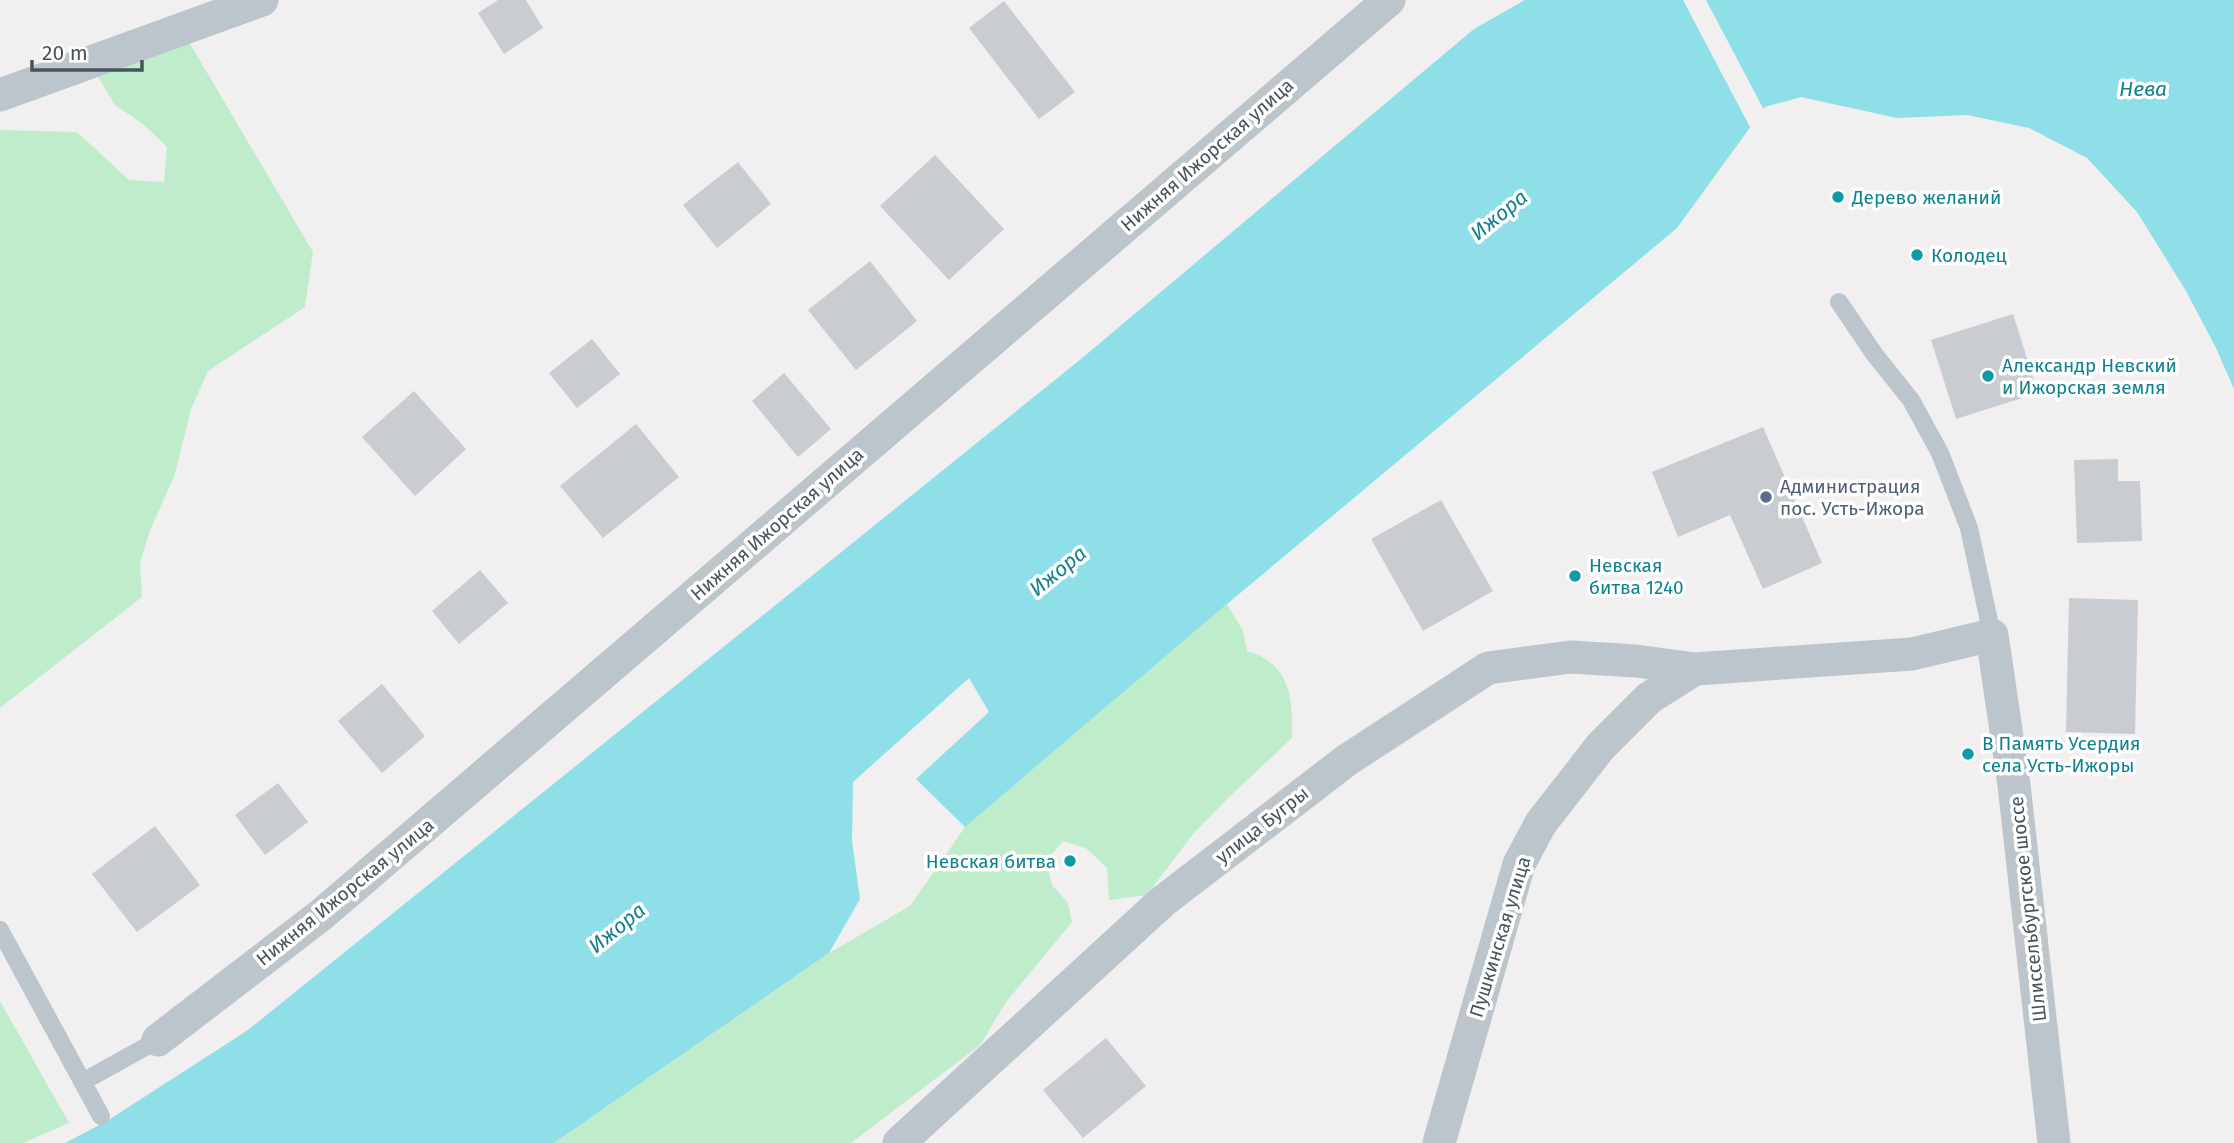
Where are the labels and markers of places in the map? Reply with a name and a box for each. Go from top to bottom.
place label: Дерево желаний [1851,186,2001,209]
marker: Дерево желаний [1830,189,1846,205]
place label: Колодец [1931,244,2007,267]
marker: Колодец [1909,247,1925,263]
place label: Александр Невский и Ижорская земля [2002,354,2177,399]
marker: Александр Невский и Ижорская земля [1980,368,1996,384]
place label: Администрация пос. Усть-Ижора [1780,475,1925,520]
marker: Администрация пос. Усть-Ижора [1758,489,1774,505]
place label: Невская битва 1240 [1589,554,1684,599]
marker: Невская битва 1240 [1567,568,1583,584]
place label: В Память Усердия села Усть-Ижоры [1982,732,2141,777]
marker: В Память Усердия села Усть-Ижоры [1960,746,1976,762]
place label: Невская битва [926,850,1056,873]
marker: Невская битва [1062,853,1078,869]

